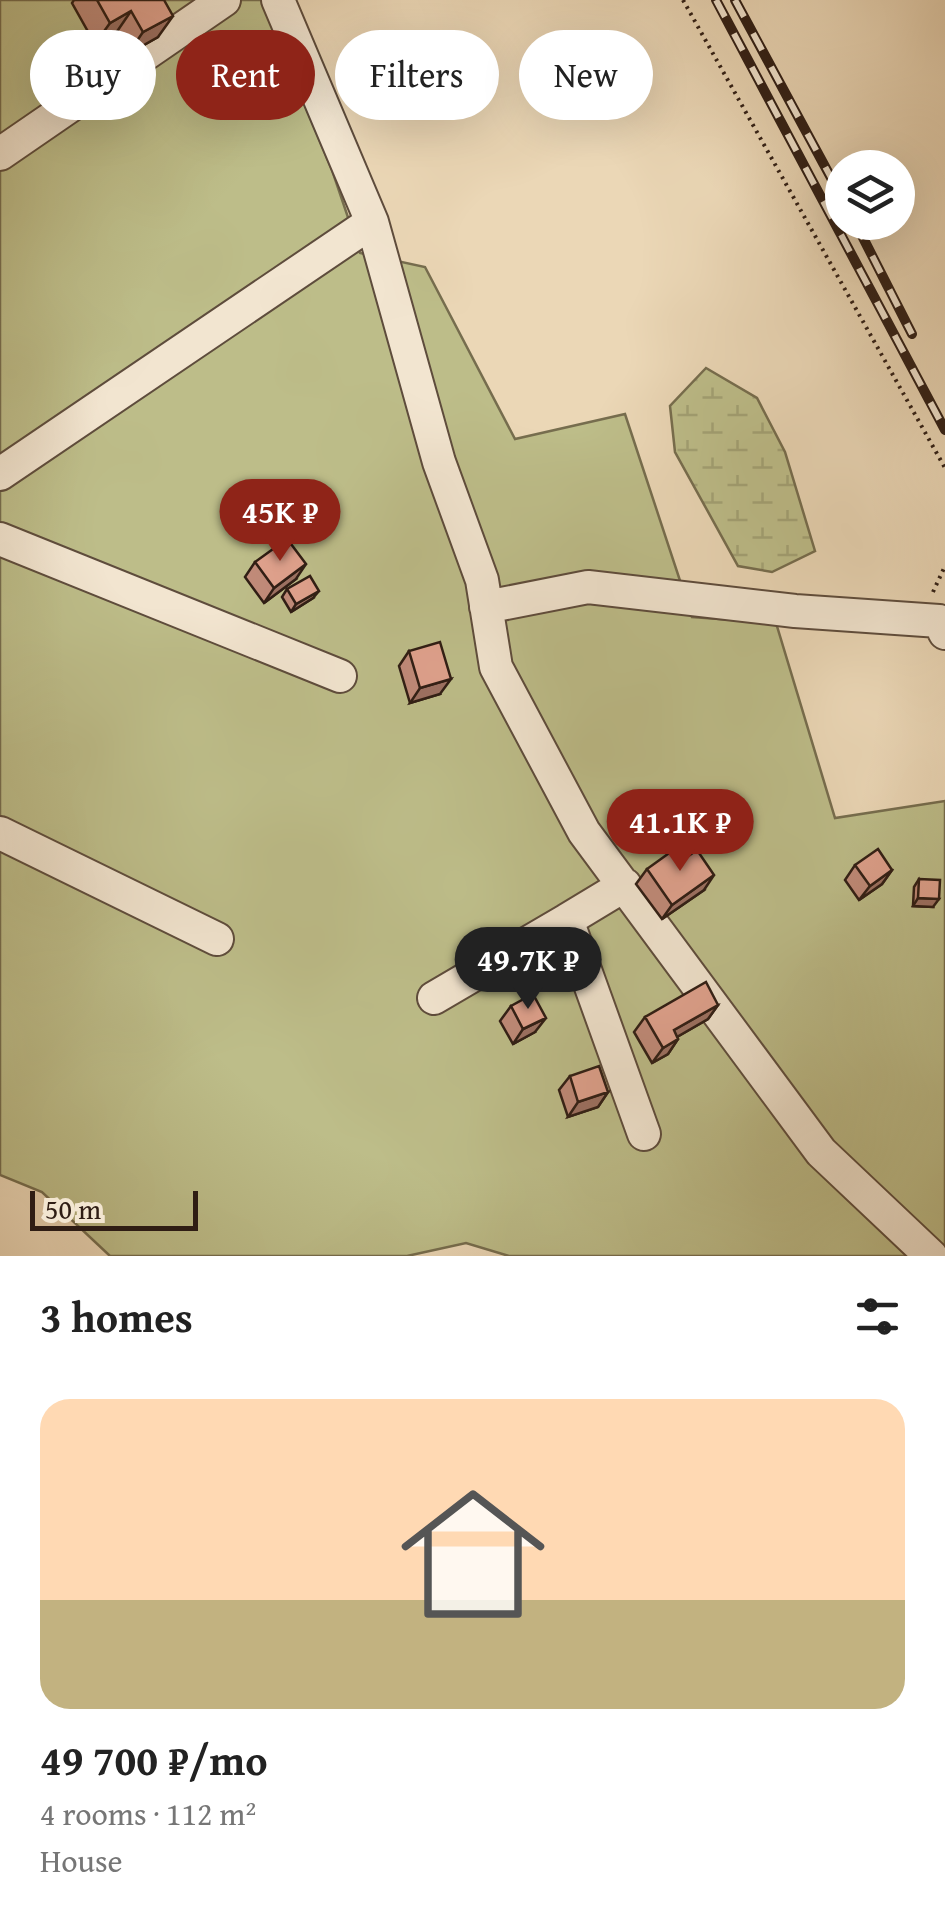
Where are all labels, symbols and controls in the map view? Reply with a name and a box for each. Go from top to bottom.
chip: Buy [30,30,156,120]
chip: Rent [176,30,315,120]
chip: Filters [335,30,499,120]
chip: New [519,30,653,120]
map controls [825,150,915,240]
button: layers [825,150,915,240]
pin: 45K ₽ [210,479,350,564]
text: 45K ₽ [242,488,319,535]
pin: 41.1K ₽ [588,789,772,874]
text: 41.1K ₽ [629,798,731,845]
pin: 49.7K ₽ [436,927,620,1012]
text: 49.7K ₽ [477,936,579,983]
scale bar [30,1186,198,1230]
text: 50 m [45,1188,101,1229]
text: 3 homes [40,1286,193,1347]
icon: filters [850,1289,905,1344]
icon: home [383,1464,563,1644]
text: 49 700 ₽/mo [40,1729,268,1790]
text: 4 rooms · 112 m² [40,1790,256,1837]
text: House [40,1837,123,1884]

